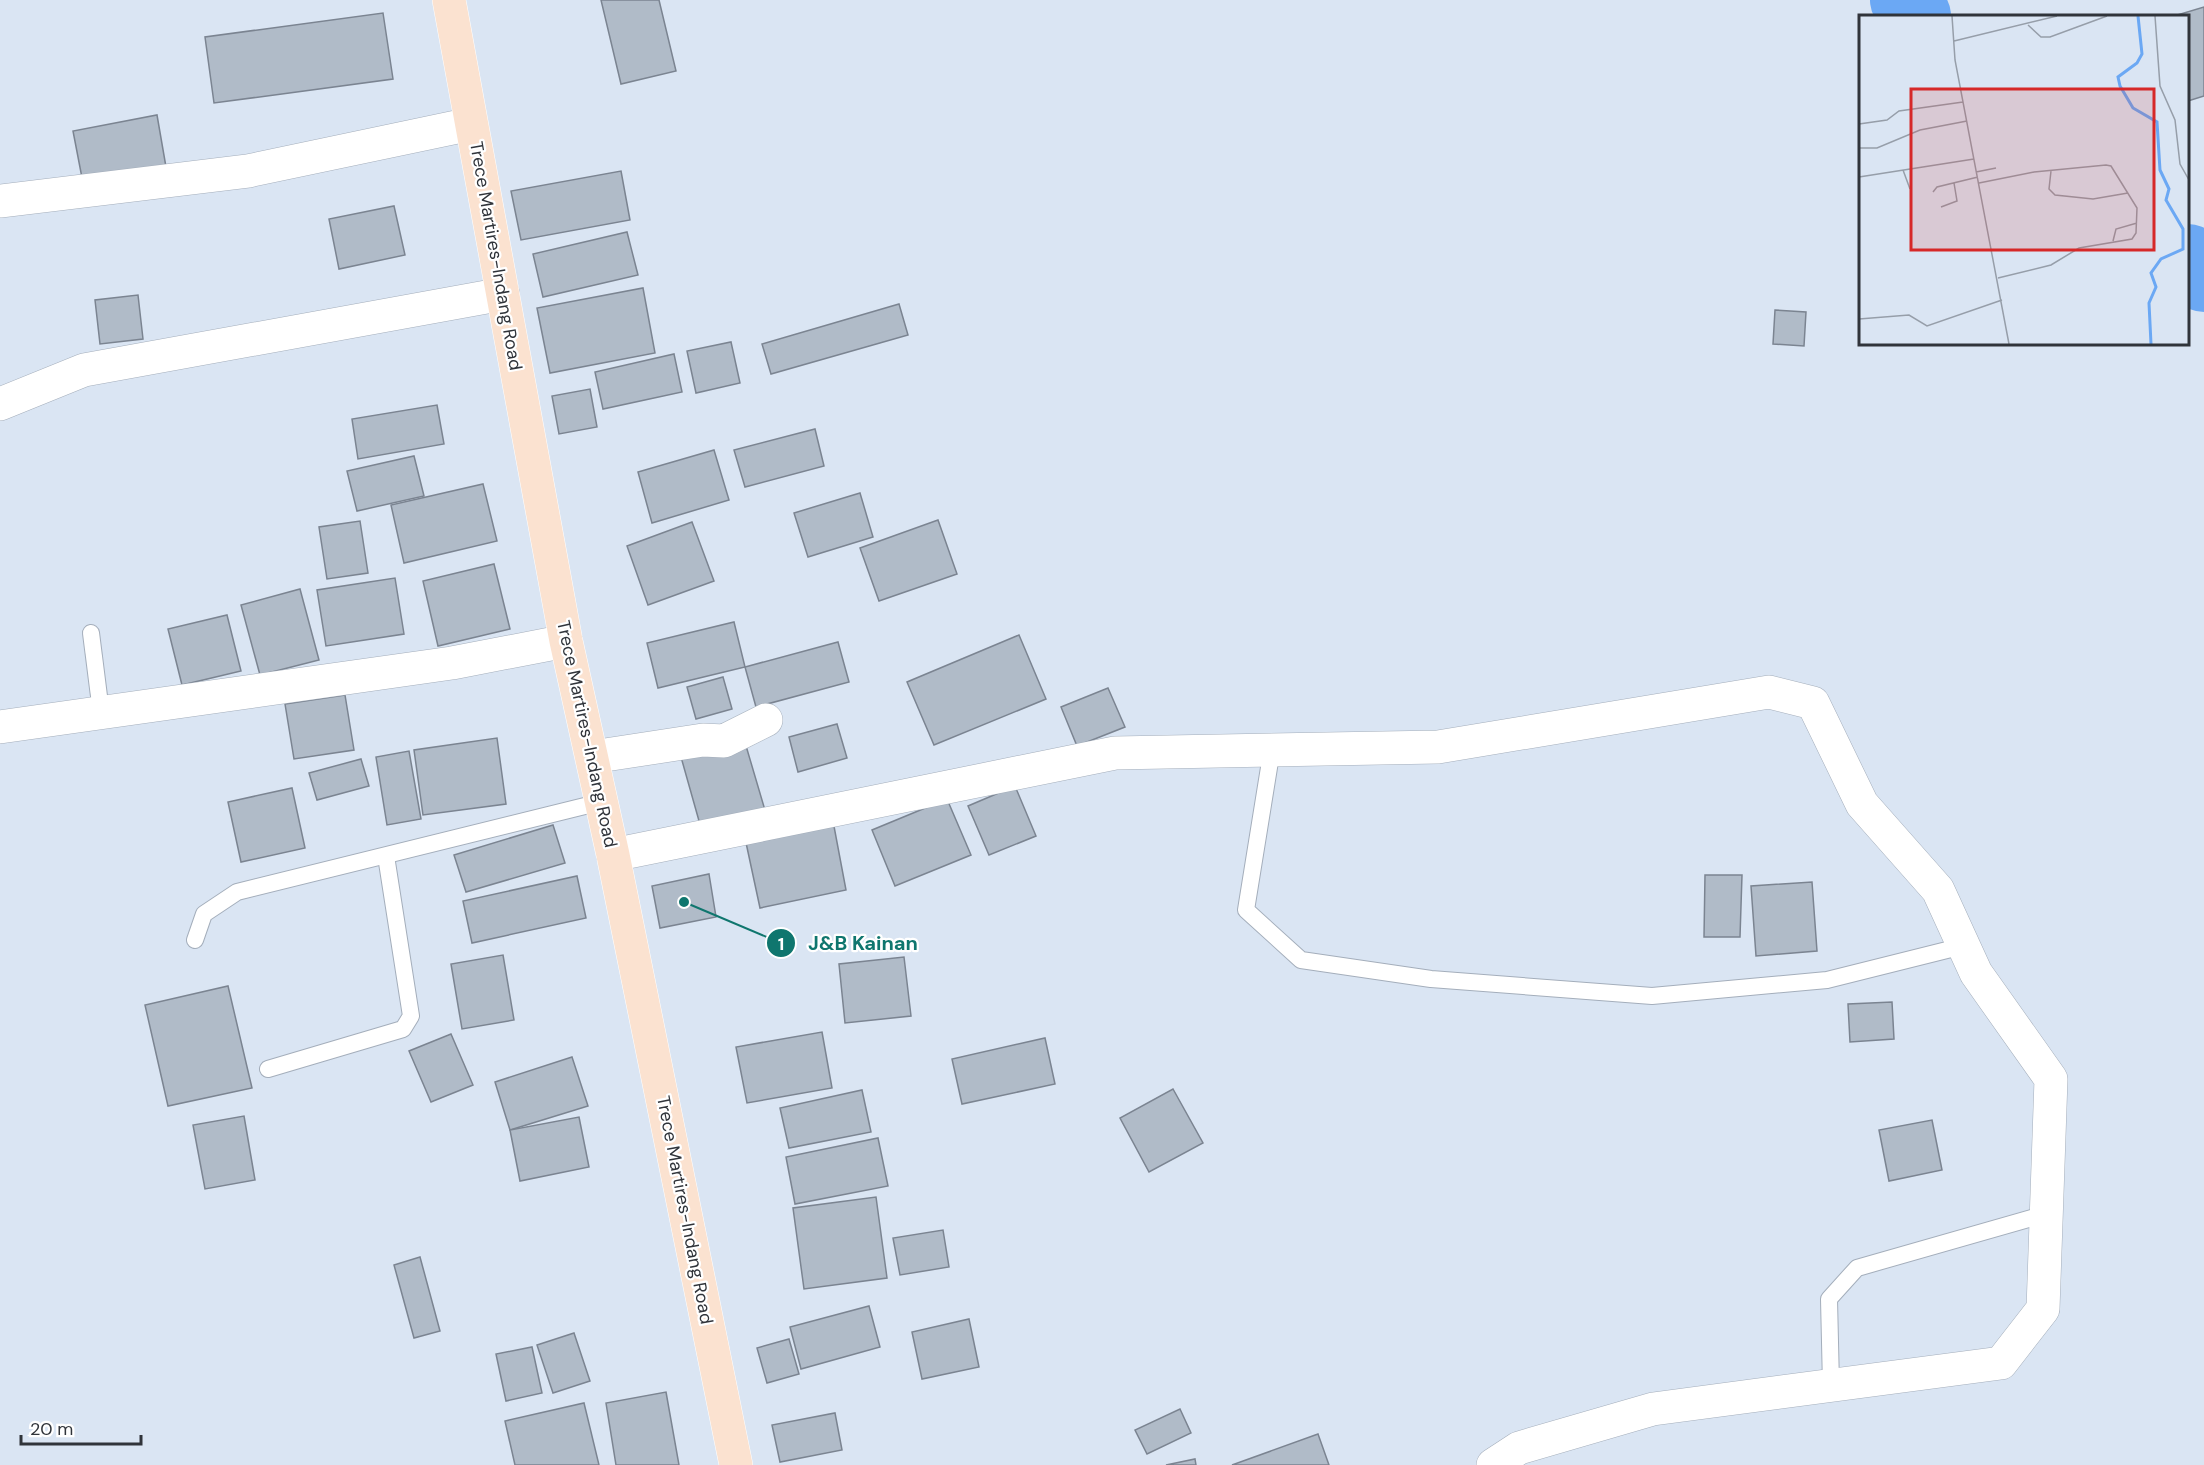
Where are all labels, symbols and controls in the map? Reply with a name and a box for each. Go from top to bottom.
inset map [1859,15,2189,345]
street label: Trece Martires-Indang Road [464,140,528,372]
street label: Trece Martires-Indang Road [551,618,623,850]
callout: J&B Kainan [766,924,929,962]
text: J&B Kainan [808,930,918,956]
text: 1 [778,932,784,956]
street label: Trece Martires-Indang Road [651,1094,719,1326]
scale bar [21,1408,141,1446]
text: 20 m [30,1417,73,1441]

